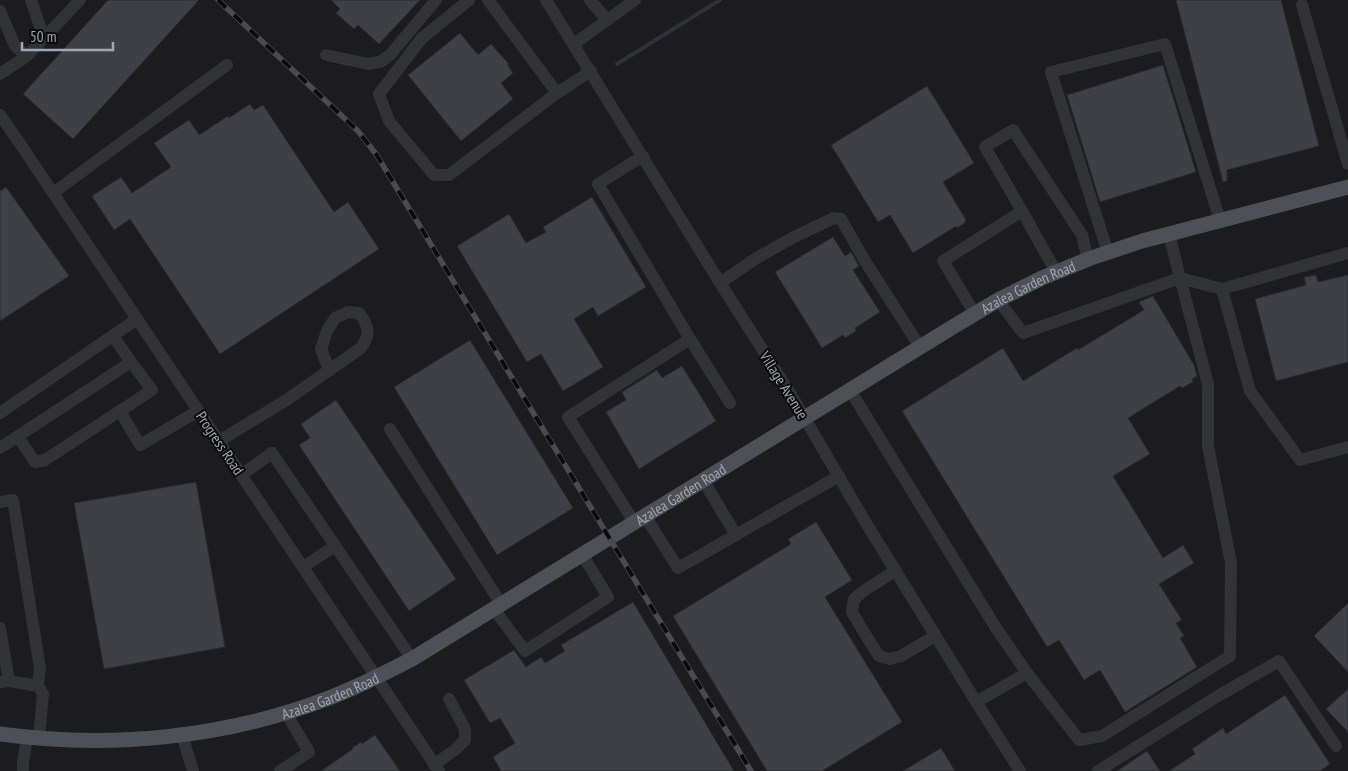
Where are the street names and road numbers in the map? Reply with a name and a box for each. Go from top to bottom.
street label: Azalea Garden Road [977,256,1078,318]
street label: Village Avenue [755,347,812,423]
street label: Progress Road [192,408,248,478]
street label: Azalea Garden Road [632,459,729,529]
street label: Azalea Garden Road [279,668,382,723]

